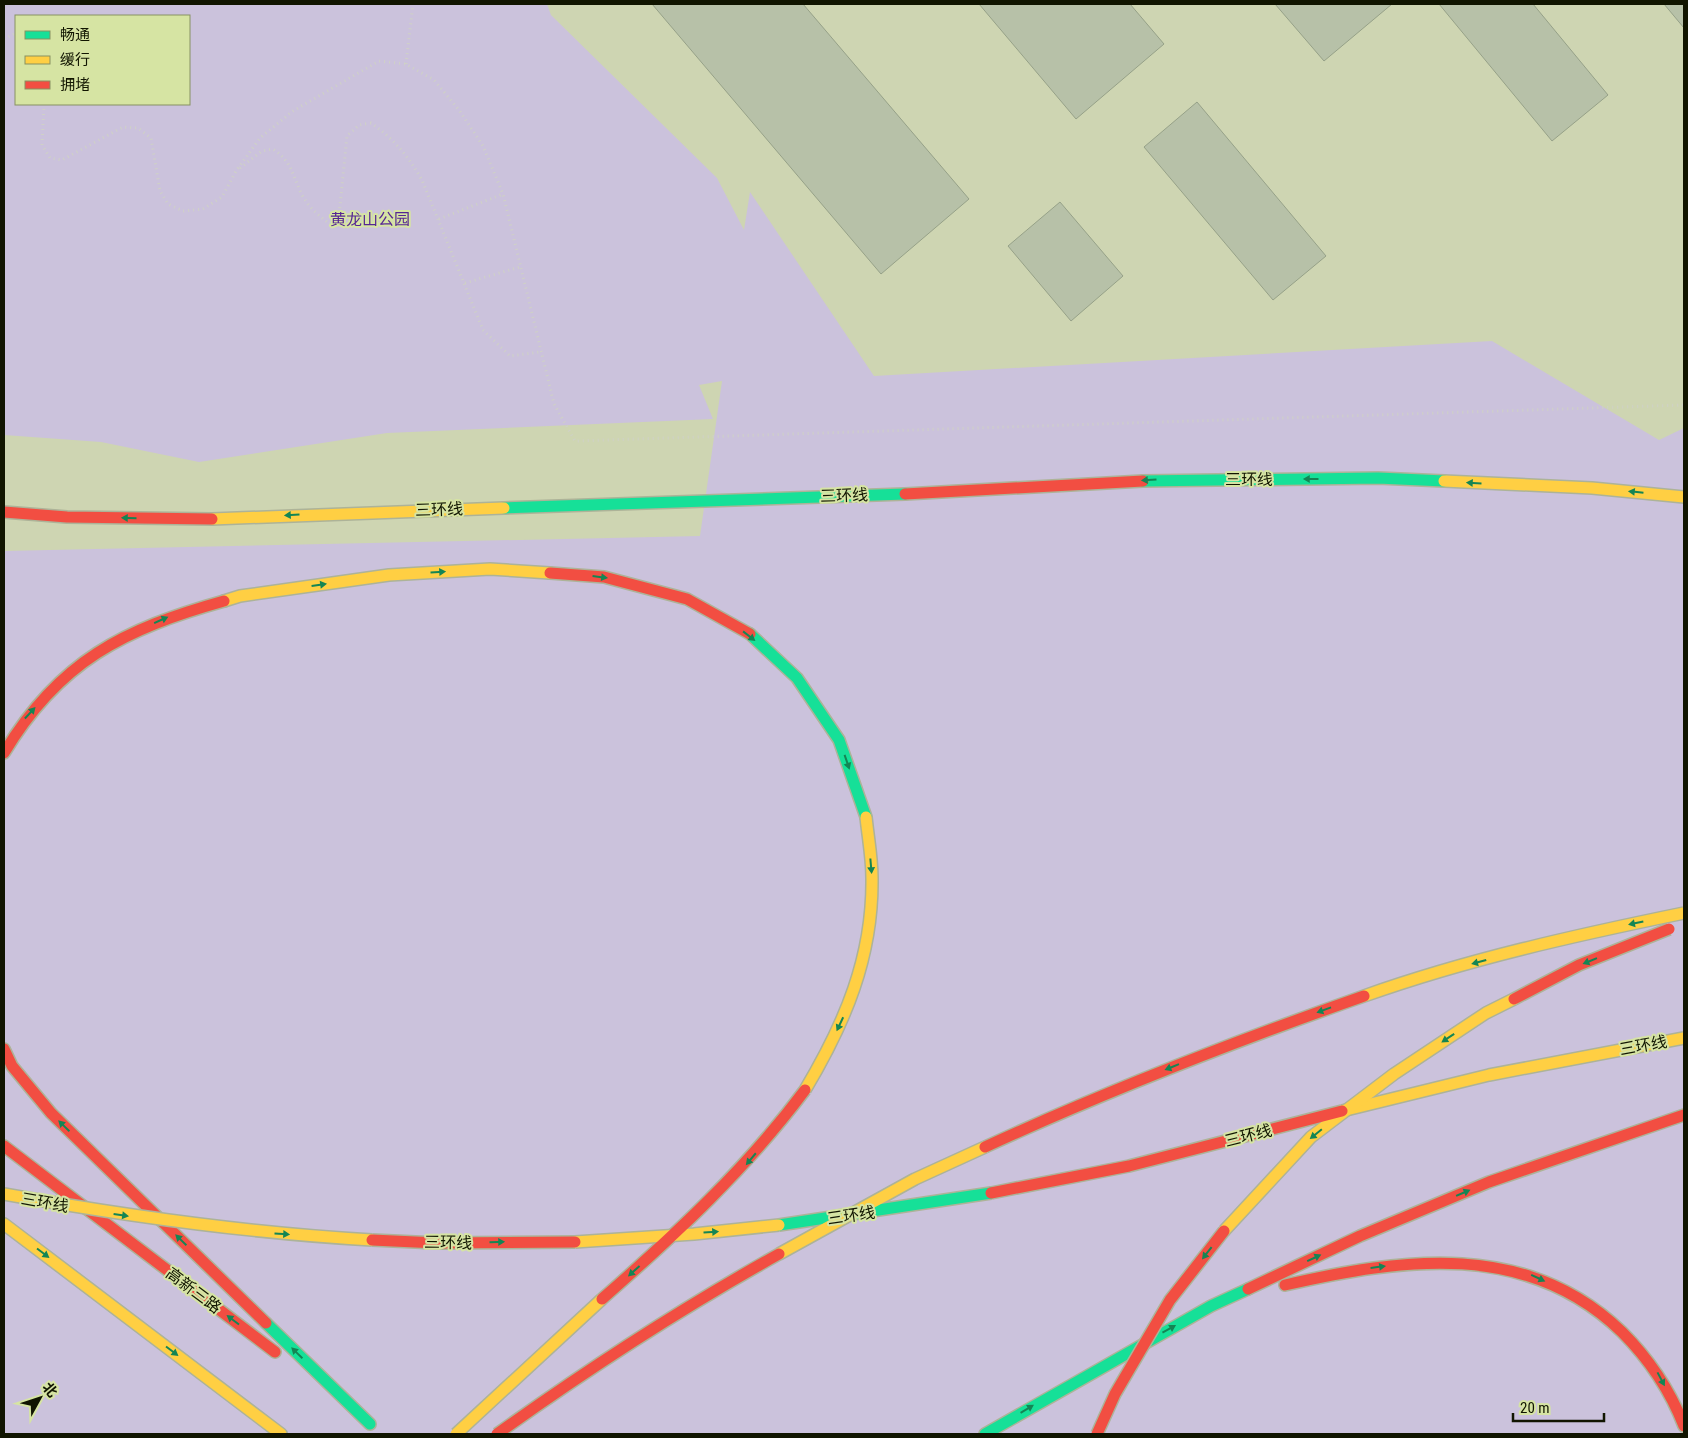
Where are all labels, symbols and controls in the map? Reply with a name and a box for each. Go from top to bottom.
legend [15,15,190,105]
text: 畅通 [60,26,90,44]
text: 缓行 [60,51,90,69]
text: 拥堵 [60,76,90,94]
park label: 黄龙山公园 [330,210,410,229]
street label: 三环线 [1225,470,1273,489]
one-way arrow [1303,475,1319,483]
one-way arrow [1140,477,1156,485]
one-way arrow [1465,478,1481,486]
street label: 三环线 [820,485,868,506]
one-way arrow [1627,488,1643,496]
street label: 三环线 [415,499,463,520]
one-way arrow [283,511,299,519]
one-way arrow [121,514,137,522]
one-way arrow [430,568,446,576]
one-way arrow [592,573,608,581]
one-way arrow [312,581,328,589]
one-way arrow [154,615,168,623]
one-way arrow [743,630,756,641]
one-way arrow [24,707,36,719]
one-way arrow [843,755,851,770]
one-way arrow [867,858,875,874]
one-way arrow [1629,919,1644,927]
one-way arrow [1583,957,1597,965]
one-way arrow [1471,958,1486,966]
one-way arrow [1316,1007,1331,1014]
one-way arrow [836,1017,844,1031]
street label: 三环线 [1618,1032,1668,1059]
one-way arrow [1441,1033,1454,1043]
one-way arrow [1164,1063,1179,1071]
one-way arrow [59,1120,71,1132]
street label: 三环线 [1223,1120,1274,1151]
one-way arrow [1310,1128,1323,1139]
one-way arrow [745,1152,756,1165]
one-way arrow [1456,1188,1470,1196]
street label: 三环线 [20,1189,70,1216]
street label: 三环线 [826,1203,876,1228]
one-way arrow [113,1211,129,1219]
one-way arrow [704,1228,720,1236]
one-way arrow [274,1231,290,1239]
street label: 三环线 [424,1233,472,1252]
one-way arrow [175,1234,187,1246]
one-way arrow [489,1238,505,1246]
one-way arrow [1201,1246,1212,1259]
one-way arrow [36,1248,49,1259]
one-way arrow [1307,1253,1321,1261]
one-way arrow [1370,1263,1386,1271]
street label: 高新三路 [162,1264,225,1317]
one-way arrow [628,1265,640,1277]
one-way arrow [1531,1274,1545,1282]
one-way arrow [226,1315,240,1325]
one-way arrow [1162,1325,1175,1334]
one-way arrow [165,1346,179,1356]
one-way arrow [291,1347,303,1359]
north arrow [15,1373,65,1423]
one-way arrow [1656,1373,1665,1386]
text: 北 [39,1379,61,1400]
scale bar [1513,1390,1604,1422]
text: 20 m [1520,1399,1550,1417]
one-way arrow [1021,1405,1034,1414]

